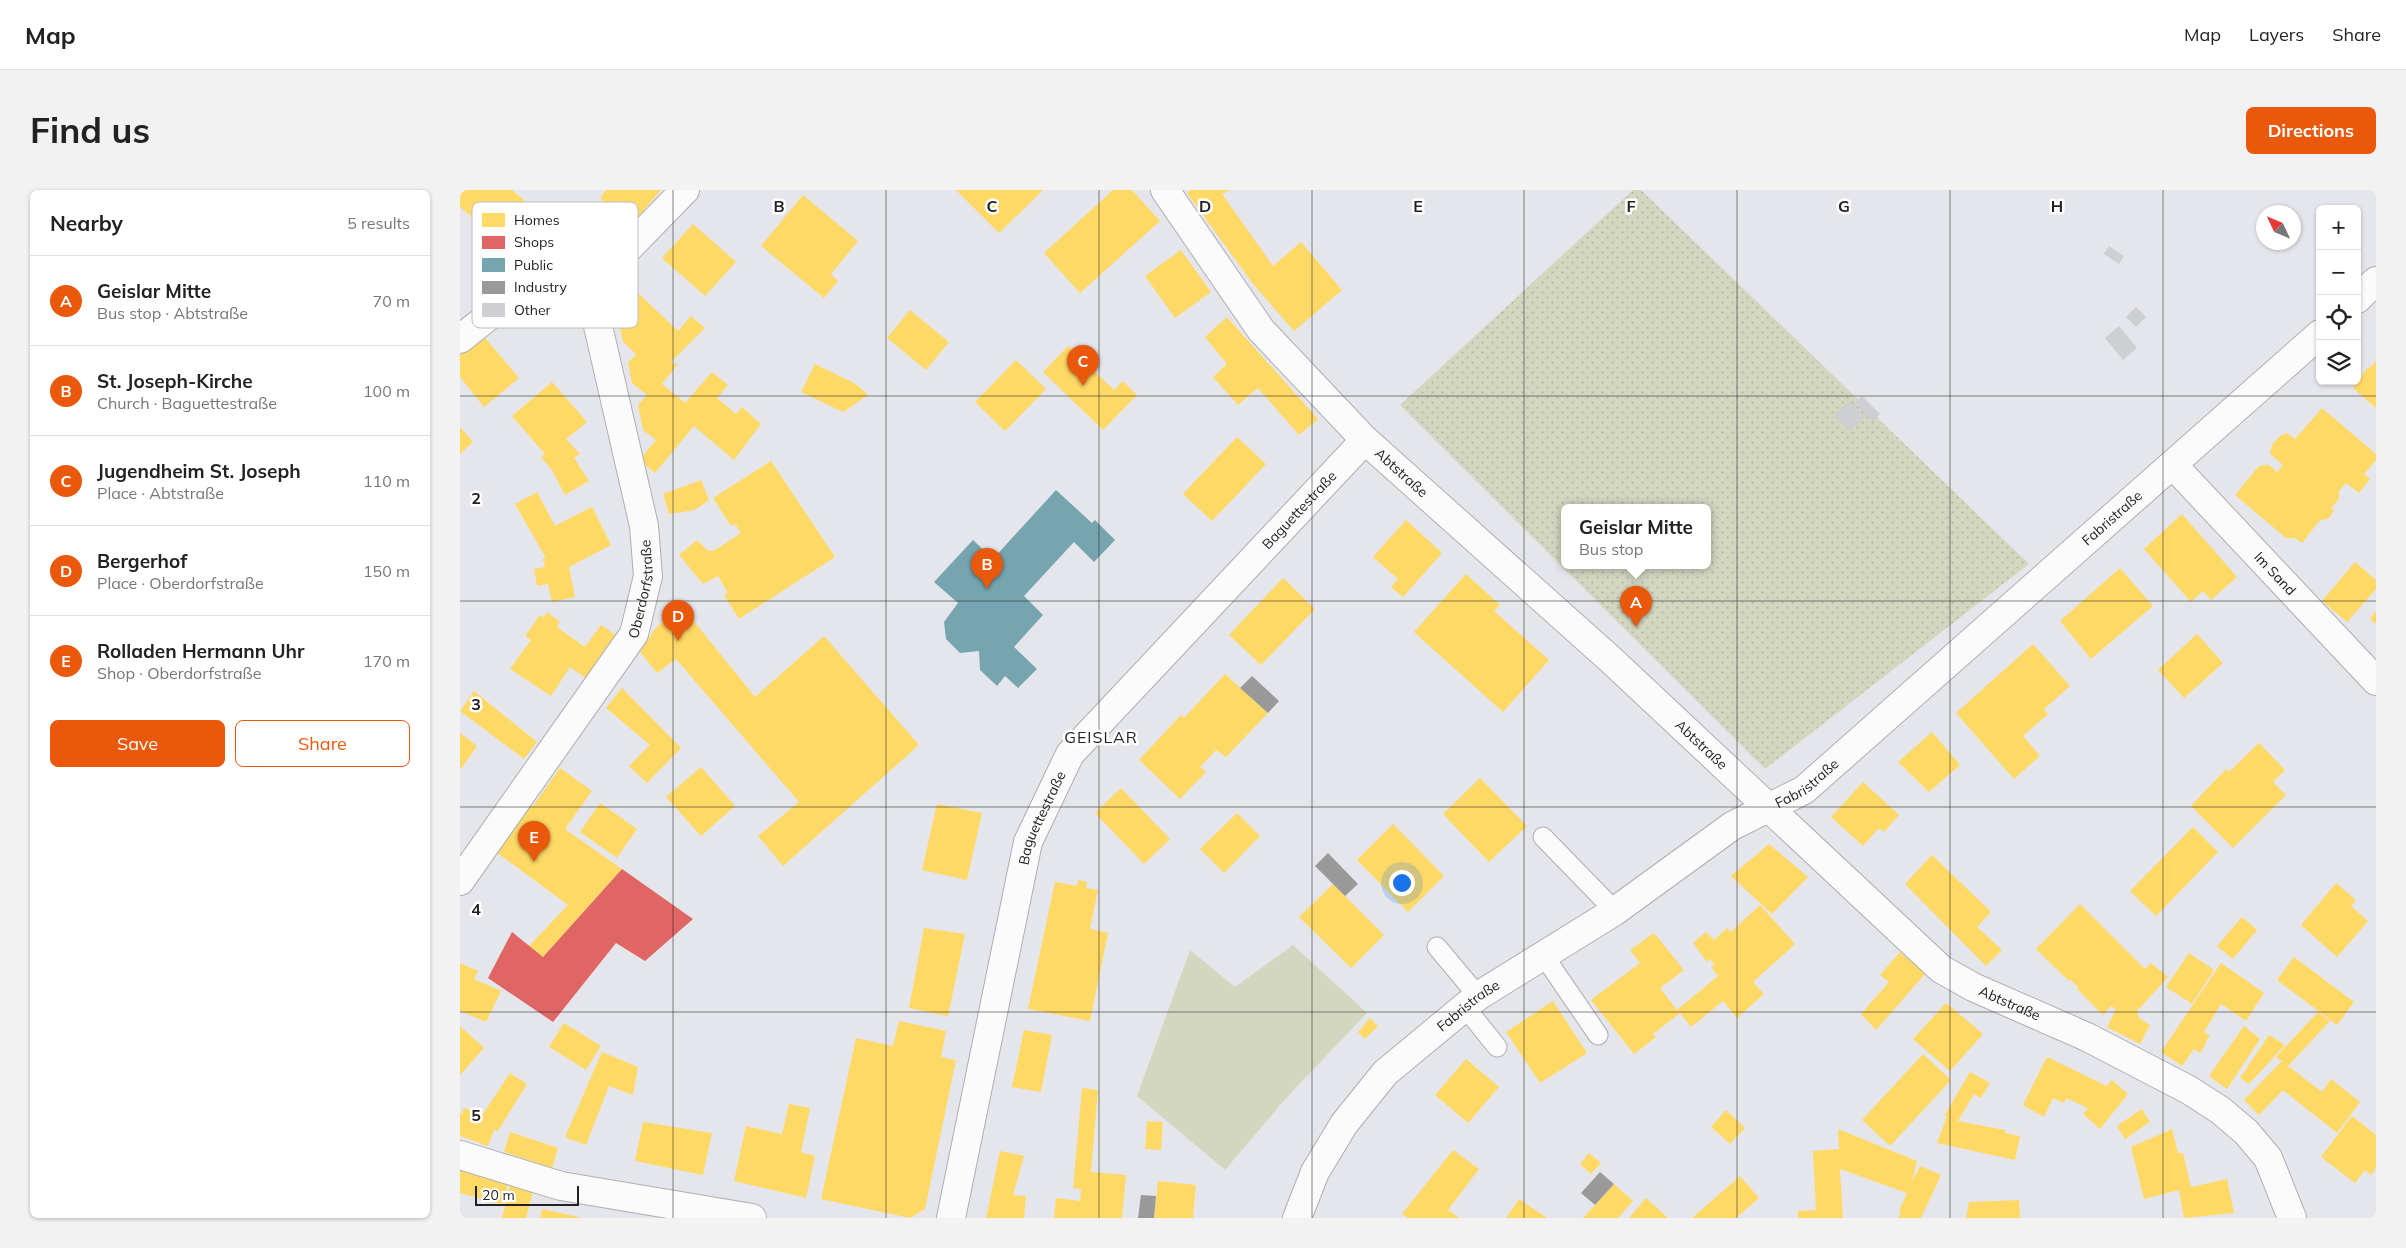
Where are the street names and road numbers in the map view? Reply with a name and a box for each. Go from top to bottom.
street label: Abtstraße [1371,444,1432,501]
street label: Baguettestraße [1258,467,1340,553]
street label: Fabristraße [2078,486,2146,549]
street label: Oberdorfstraße [624,539,657,640]
street label: Im Sand [2250,548,2300,599]
street label: Abtstraße [1671,716,1731,773]
street label: Fabristraße [1772,755,1842,812]
street label: Baguettestraße [1015,768,1070,867]
street label: Fabristraße [1433,976,1503,1035]
street label: Abtstraße [1976,982,2043,1024]

